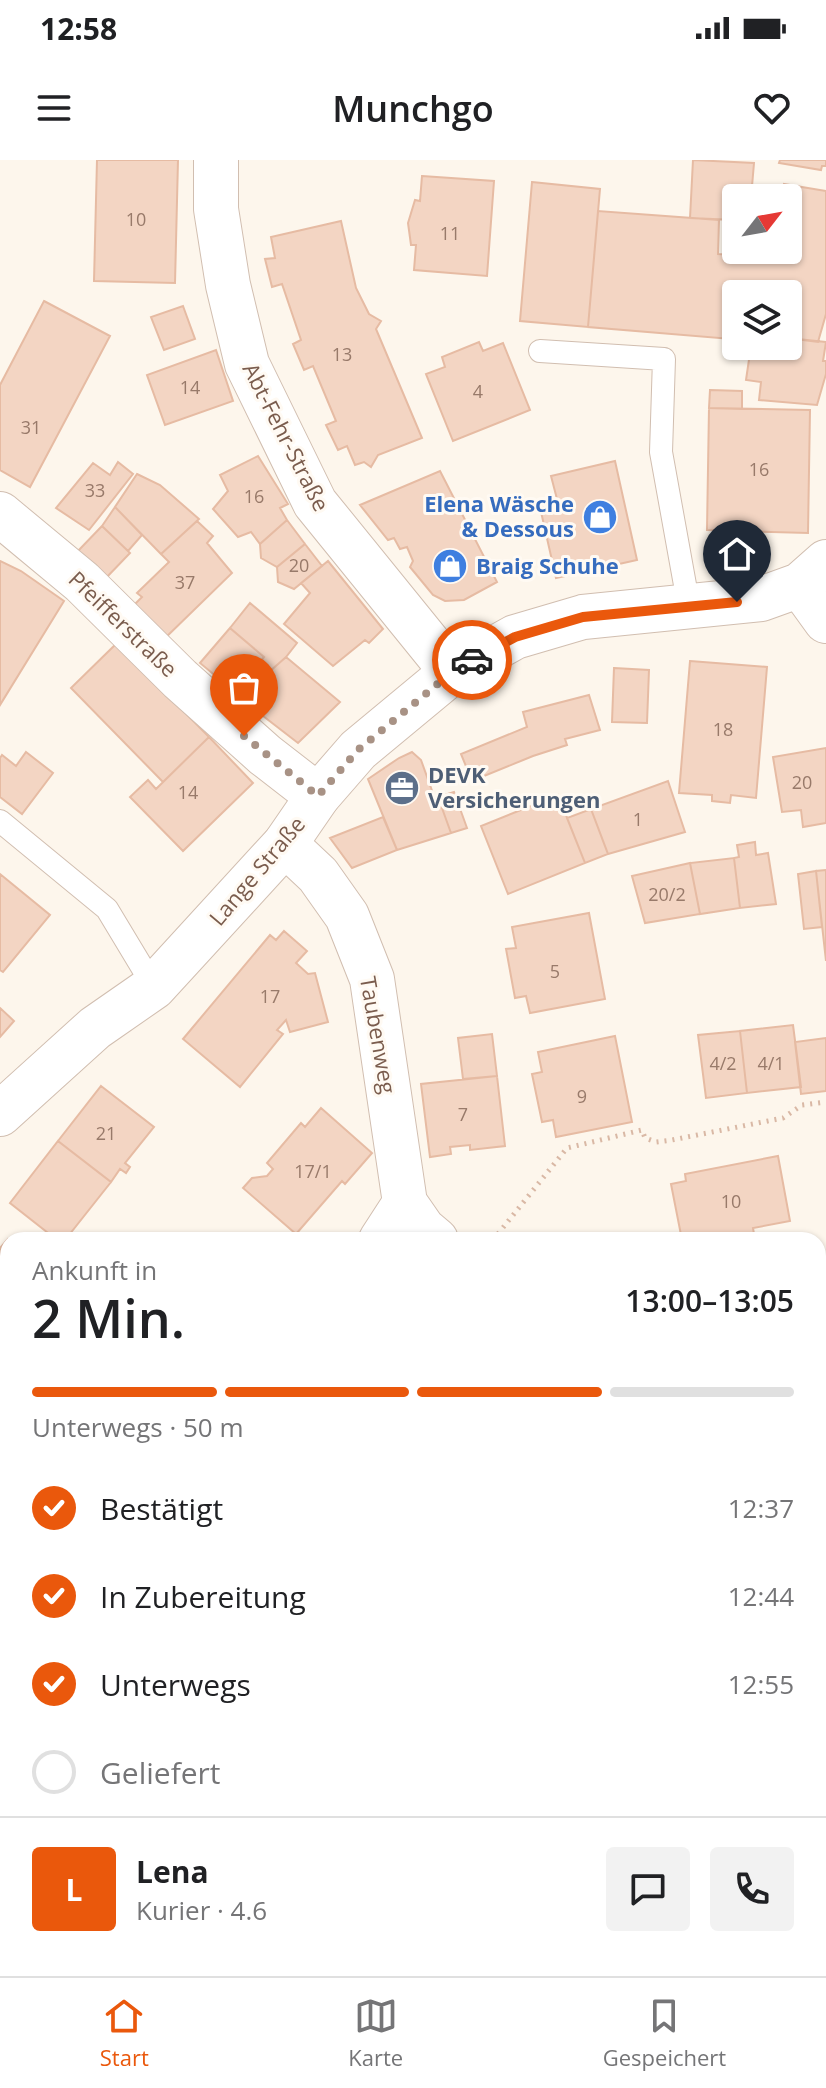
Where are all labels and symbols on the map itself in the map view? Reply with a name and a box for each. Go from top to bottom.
north arrow [722,184,802,264]
house number: 10 [126,207,146,231]
house number: 11 [440,221,460,245]
house number: 13 [332,342,352,366]
street label: Abt-Fehr-Straße [237,357,337,516]
house number: 14 [180,375,200,399]
house number: 4 [473,379,483,403]
house number: 31 [21,415,41,439]
house number: 16 [749,457,769,481]
house number: 33 [85,478,105,502]
house number: 16 [244,484,264,508]
place label: Elena Wäsche & Dessous [424,488,574,543]
shop icon: Elena Wäsche & Dessous [581,498,619,536]
pin [703,520,771,602]
shop icon: Braig Schuhe [431,547,469,585]
place label: Braig Schuhe [476,550,619,580]
house number: 20 [289,553,309,577]
street label: Pfeifferstraße [63,564,185,683]
house number: 37 [175,570,195,594]
courier [432,620,512,700]
pin [210,654,278,736]
house number: 18 [713,717,733,741]
place label: DEVK Versicherungen [428,759,601,814]
office icon: DEVK Versicherungen [383,769,421,807]
house number: 20 [792,770,812,794]
house number: 14 [178,780,198,804]
house number: 1 [633,807,643,831]
street label: Lange Straße [202,809,311,931]
house number: 20/2 [648,882,686,906]
house number: 5 [550,959,560,983]
street label: Taubenweg [354,974,404,1096]
house number: 17 [260,984,280,1008]
house number: 4/2 [709,1051,737,1075]
house number: 4/1 [757,1051,785,1075]
house number: 9 [577,1084,587,1108]
house number: 7 [458,1102,468,1126]
house number: 21 [96,1121,116,1145]
house number: 17/1 [294,1159,332,1183]
house number: 10 [721,1189,741,1213]

